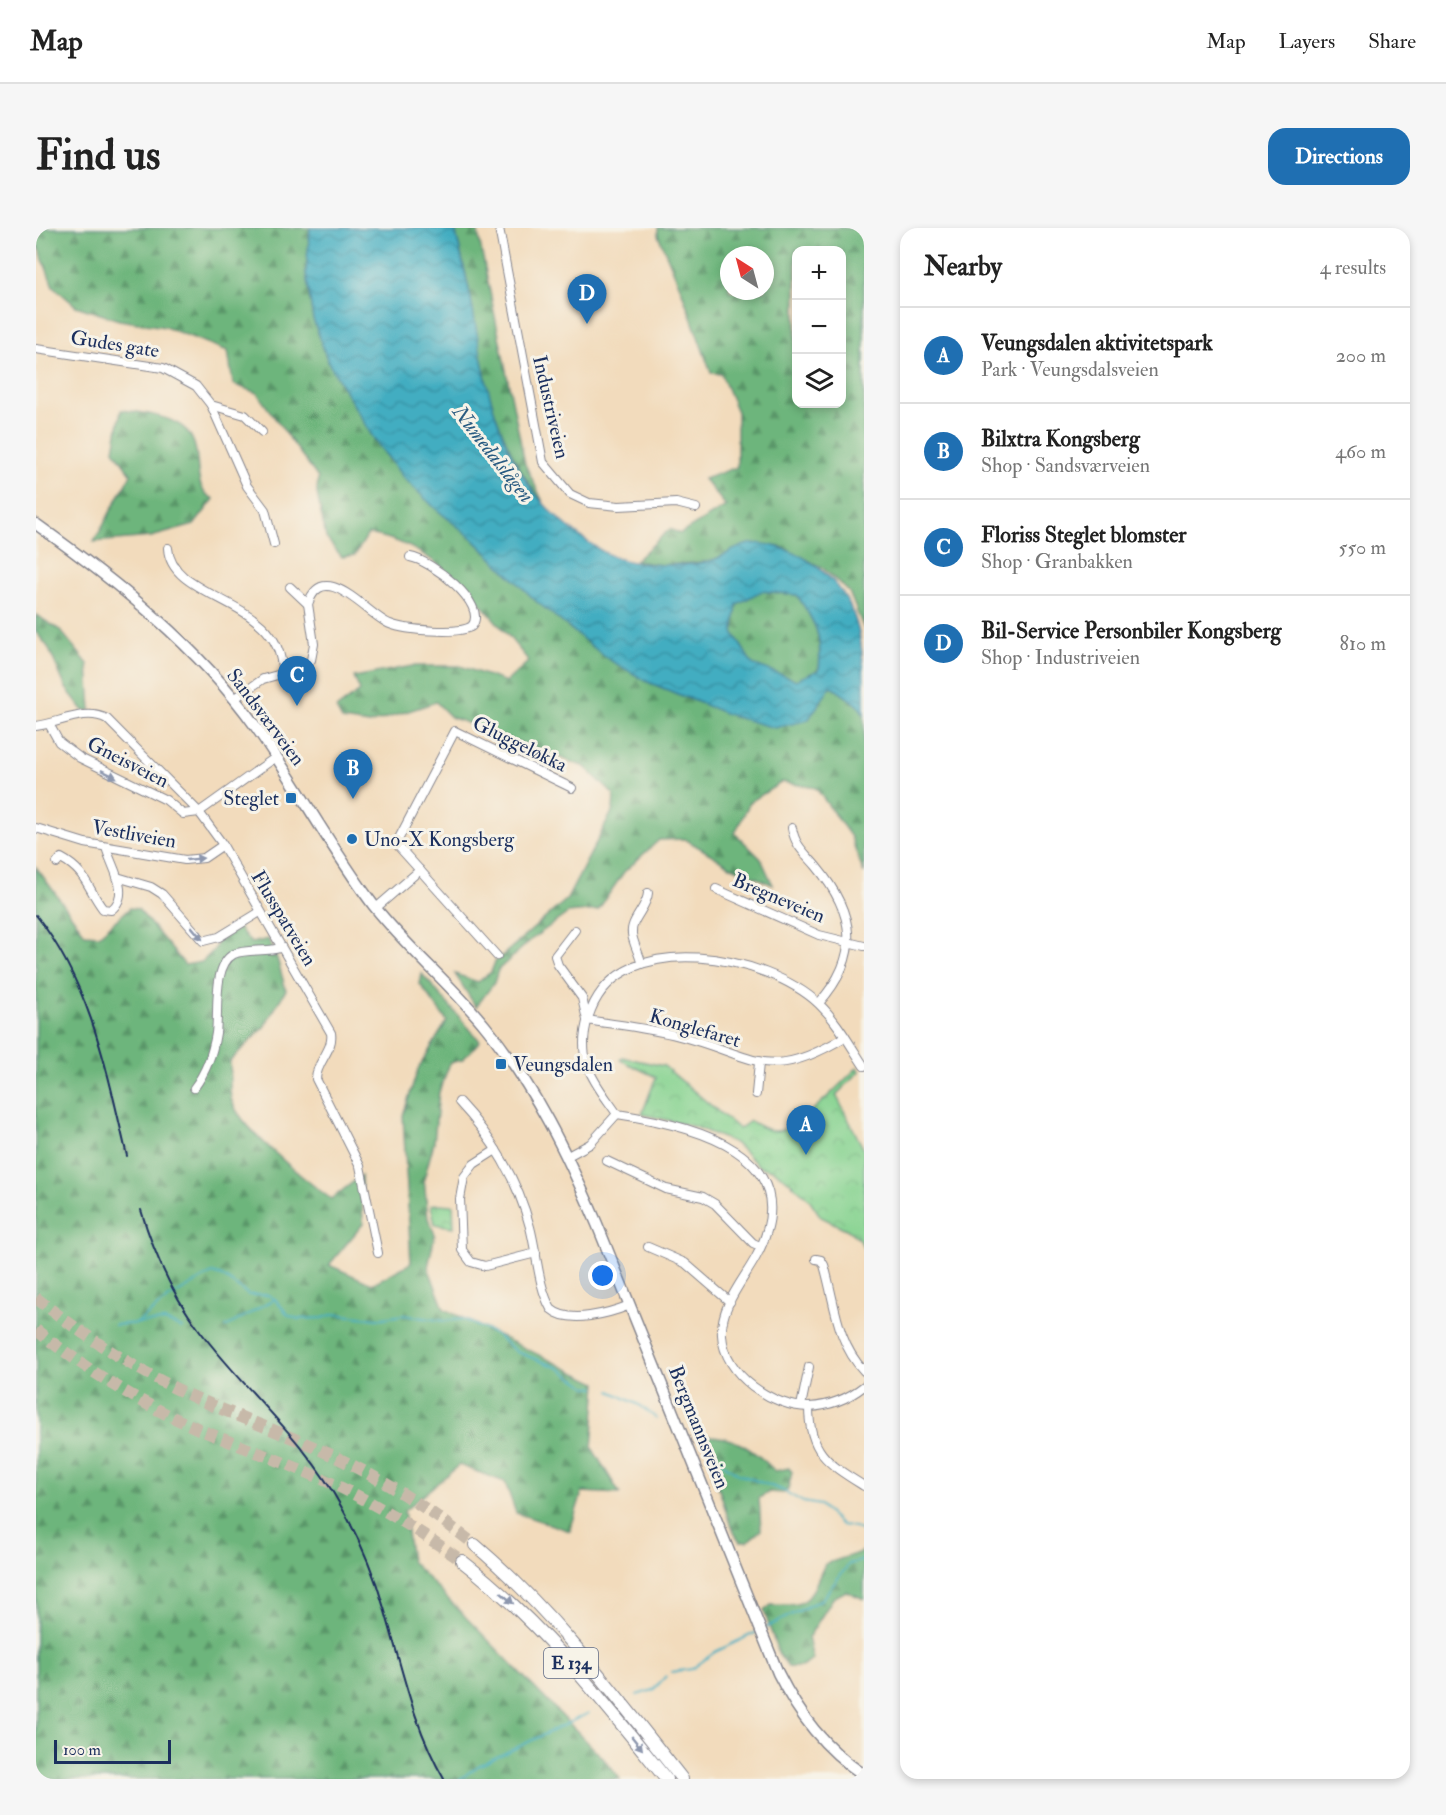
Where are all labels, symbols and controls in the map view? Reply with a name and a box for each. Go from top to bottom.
text: Map [30,24,83,59]
text: Map [1206,28,1246,55]
text: Layers [1279,28,1335,55]
text: Share [1368,28,1416,55]
button: Directions [1268,128,1410,185]
text: Find us [36,130,160,182]
north arrow [720,246,774,300]
map controls [792,246,846,408]
button: + [792,246,846,300]
text: Nearby [924,251,1002,283]
text: 4 results [1320,255,1386,280]
pin: D [568,274,606,324]
button: − [792,300,846,354]
street label: Gudes gate [69,325,161,363]
text: Veungsdalen aktivitetspark [981,329,1213,357]
text: A [937,343,950,368]
text: 200 m [1336,343,1386,368]
street label: Industriveien [527,353,575,461]
button: layers [792,354,846,408]
text: Park · Veungsdalsveien [981,357,1159,382]
water label: Numedalslågen [446,399,540,508]
text: Bilxtra Kongsberg [981,425,1140,453]
text: B [937,439,950,464]
text: 460 m [1335,439,1386,464]
text: Shop · Sandsværveien [981,453,1150,478]
text: Floriss Steglet blomster [981,521,1187,549]
text: C [936,535,951,560]
text: 550 m [1339,535,1386,560]
text: Shop · Granbakken [981,549,1133,574]
text: Bil-Service Personbiler Kongsberg [981,617,1281,645]
text: D [935,631,952,656]
text: 810 m [1340,631,1386,656]
text: Shop · Industriveien [981,645,1140,670]
pin: C [278,656,316,706]
street label: Sandsværveien [221,663,311,771]
street label: Gluggeløkka [469,710,572,778]
street label: Gneisveien [83,731,173,793]
pin: B [334,750,372,799]
one-way arrow [100,769,117,778]
place label: Steglet [223,786,280,811]
marker: Steglet [284,791,298,805]
street label: Vestliveien [90,814,178,854]
place label: Uno-X Kongsberg [364,827,515,852]
marker: Uno-X Kongsberg [345,832,359,846]
one-way arrow [186,854,205,864]
street label: Flusspatveien [245,866,322,971]
street label: Bregneveien [729,867,829,929]
one-way arrow [190,925,203,941]
street label: Konglefaret [646,1003,744,1053]
place label: Veungsdalen [513,1052,613,1077]
marker: Veungsdalen [494,1057,508,1071]
pin: A [786,1106,826,1155]
your location [588,1261,617,1290]
street label: Bergmannsveien [663,1362,735,1492]
one-way arrow [500,1591,515,1605]
road number: E 134 [544,1648,598,1678]
one-way arrow [631,1736,643,1751]
scale bar [54,1737,171,1764]
text: 100 m [63,1740,101,1760]

